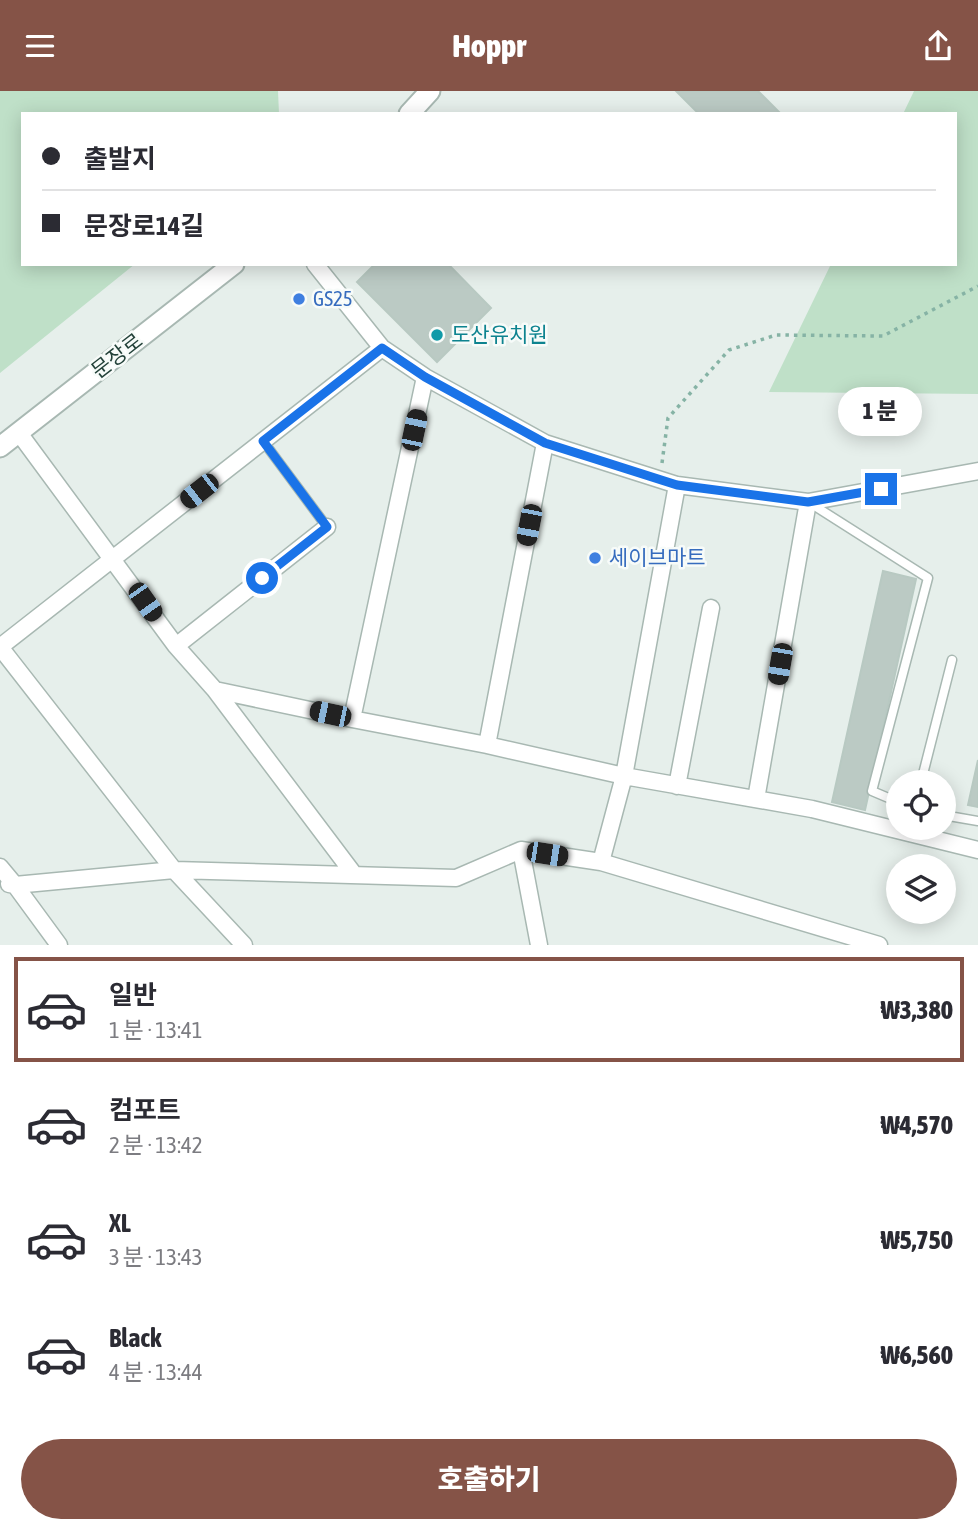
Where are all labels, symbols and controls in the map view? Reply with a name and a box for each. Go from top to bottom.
icon: menu [21,27,59,65]
text: Hoppr [452,27,526,64]
icon: share [919,27,957,65]
text: 출발지 [84,144,156,174]
text: 문장로14길 [84,211,204,241]
place label: GS25 [313,286,353,310]
marker: GS25 [291,291,307,307]
place label: 도산유치원 [451,322,548,346]
marker: 도산유치원 [429,327,445,343]
street label: 문장로 [86,328,147,383]
callout: 1 분 [839,387,923,437]
text: 1 분 [862,398,898,424]
car [400,407,429,453]
car [176,470,223,512]
route end [865,473,897,505]
car [515,502,544,548]
place label: 세이브마트 [609,545,706,569]
marker: 세이브마트 [587,550,603,566]
route start [246,562,278,594]
car [125,579,166,625]
car [767,641,794,687]
car [308,699,353,729]
map controls [886,770,956,924]
button: locate [886,770,956,840]
car [525,840,570,868]
button: layers [886,854,956,924]
icon: car [25,978,88,1041]
text: 일반 [109,980,157,1010]
text: ₩3,380 [881,995,953,1025]
text: 1 분 · 13:41 [109,1017,203,1043]
icon: car [25,1093,88,1156]
text: 컴포트 [109,1095,181,1125]
text: ₩4,570 [881,1110,953,1140]
text: 2 분 · 13:42 [109,1132,203,1158]
icon: car [25,1208,88,1271]
text: XL [109,1208,131,1238]
text: ₩5,750 [881,1225,953,1255]
text: 3 분 · 13:43 [109,1244,203,1270]
icon: car [25,1323,88,1386]
text: Black [109,1323,161,1353]
text: ₩6,560 [881,1340,953,1370]
text: 4 분 · 13:44 [109,1359,203,1385]
button: 호출하기 [21,1439,957,1519]

